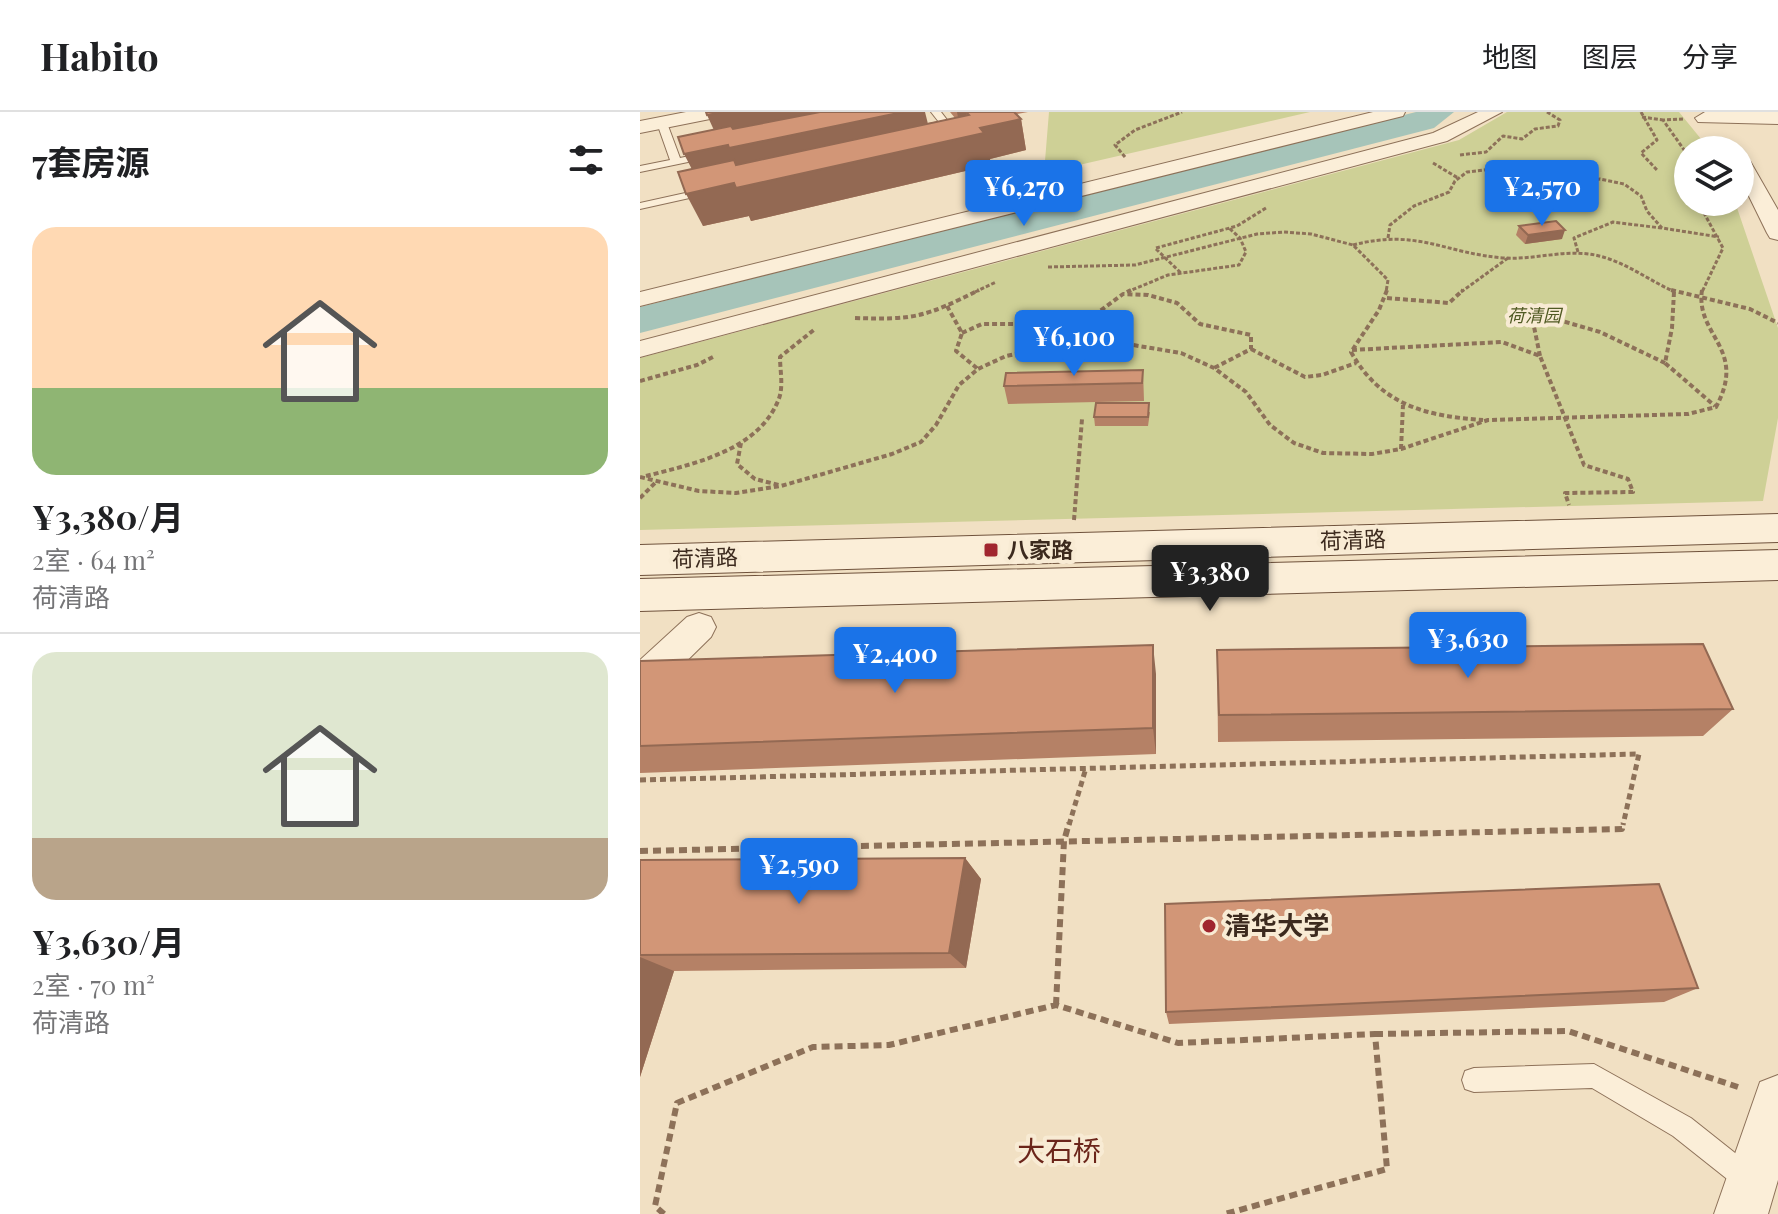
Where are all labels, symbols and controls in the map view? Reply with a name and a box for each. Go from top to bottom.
text: Habito [40,30,159,81]
text: 地图 [1482,37,1538,74]
text: 图层 [1582,37,1638,74]
text: 分享 [1682,37,1738,74]
map controls [1674,136,1754,216]
button: layers [1674,136,1754,216]
text: 7套房源 [32,138,149,184]
icon: filters [564,138,608,182]
pin: ¥6,270 [959,160,1089,228]
pin: ¥2,570 [1477,160,1607,228]
text: ¥6,270 [983,168,1065,203]
text: ¥2,570 [1503,168,1581,203]
icon: home [248,279,392,423]
park label: 荷清园 [1507,303,1564,327]
pin: ¥6,100 [1009,310,1139,378]
text: ¥6,100 [1033,318,1115,353]
text: ¥3,380/月 [32,493,184,539]
street label: 荷清路 [1319,523,1386,555]
place label: 八家路 [1007,534,1073,564]
street label: 荷清路 [671,541,738,573]
marker: 八家路 [982,541,1000,559]
text: 2室 · 64 m² [32,542,155,577]
pin: ¥3,380 [1145,545,1275,613]
text: ¥3,380 [1170,553,1250,588]
text: 荷清路 [32,579,110,614]
pin: ¥3,630 [1403,612,1533,680]
text: ¥3,630 [1427,620,1509,655]
pin: ¥2,400 [830,627,960,695]
text: ¥2,400 [852,635,938,670]
icon: home [248,704,392,848]
pin: ¥2,590 [734,838,864,906]
text: ¥2,590 [759,846,840,881]
place label: 清华大学 [1225,907,1329,942]
marker: 清华大学 [1200,917,1218,935]
text: ¥3,630/月 [32,918,185,964]
text: 2室 · 70 m² [32,967,155,1002]
text: 荷清路 [32,1004,110,1039]
district label: 大石桥 [1017,1131,1101,1168]

